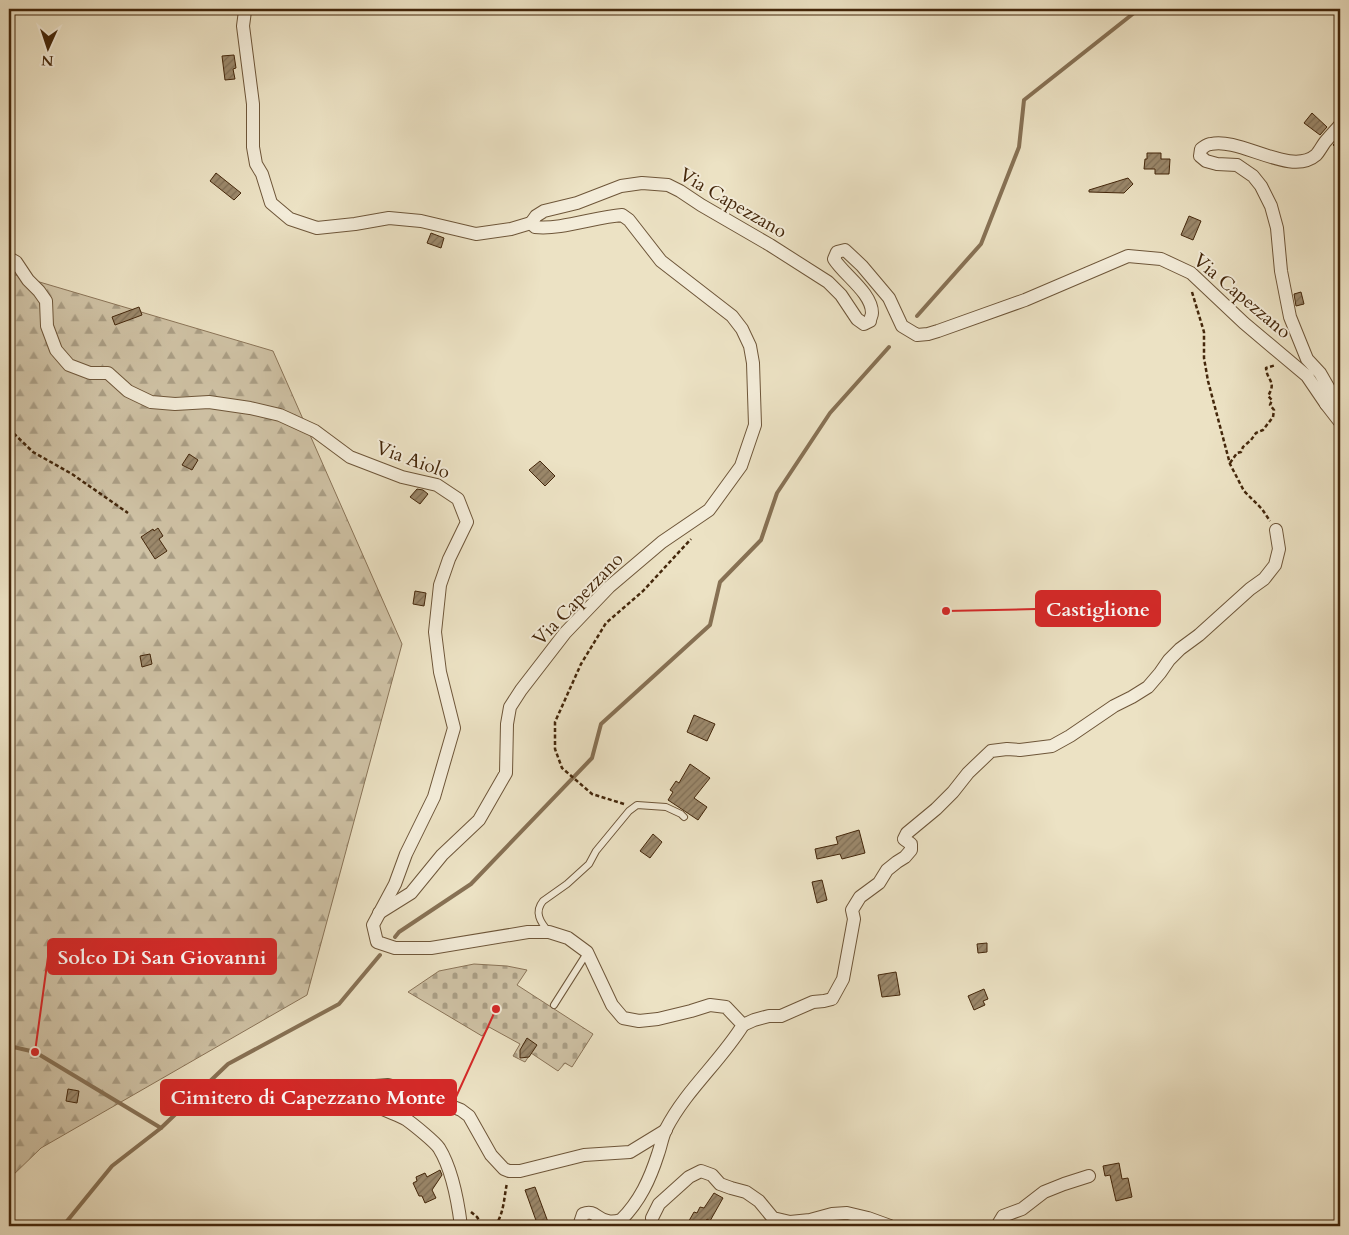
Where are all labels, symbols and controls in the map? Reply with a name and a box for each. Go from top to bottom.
north arrow [22,22,72,72]
text: N [41,51,54,70]
street label: Via Capezzano [674,162,792,244]
street label: Via Capezzano [1188,247,1296,345]
street label: Via Aiolo [372,435,454,485]
street label: Via Capezzano [527,547,629,651]
callout: Castiglione [1036,591,1160,626]
text: Castiglione [1046,596,1150,623]
callout: Solco Di San Giovanni [48,939,276,974]
text: Solco Di San Giovanni [58,944,266,971]
callout: Cimitero di Capezzano Monte [161,1080,456,1115]
text: Cimitero di Capezzano Monte [170,1084,446,1111]

